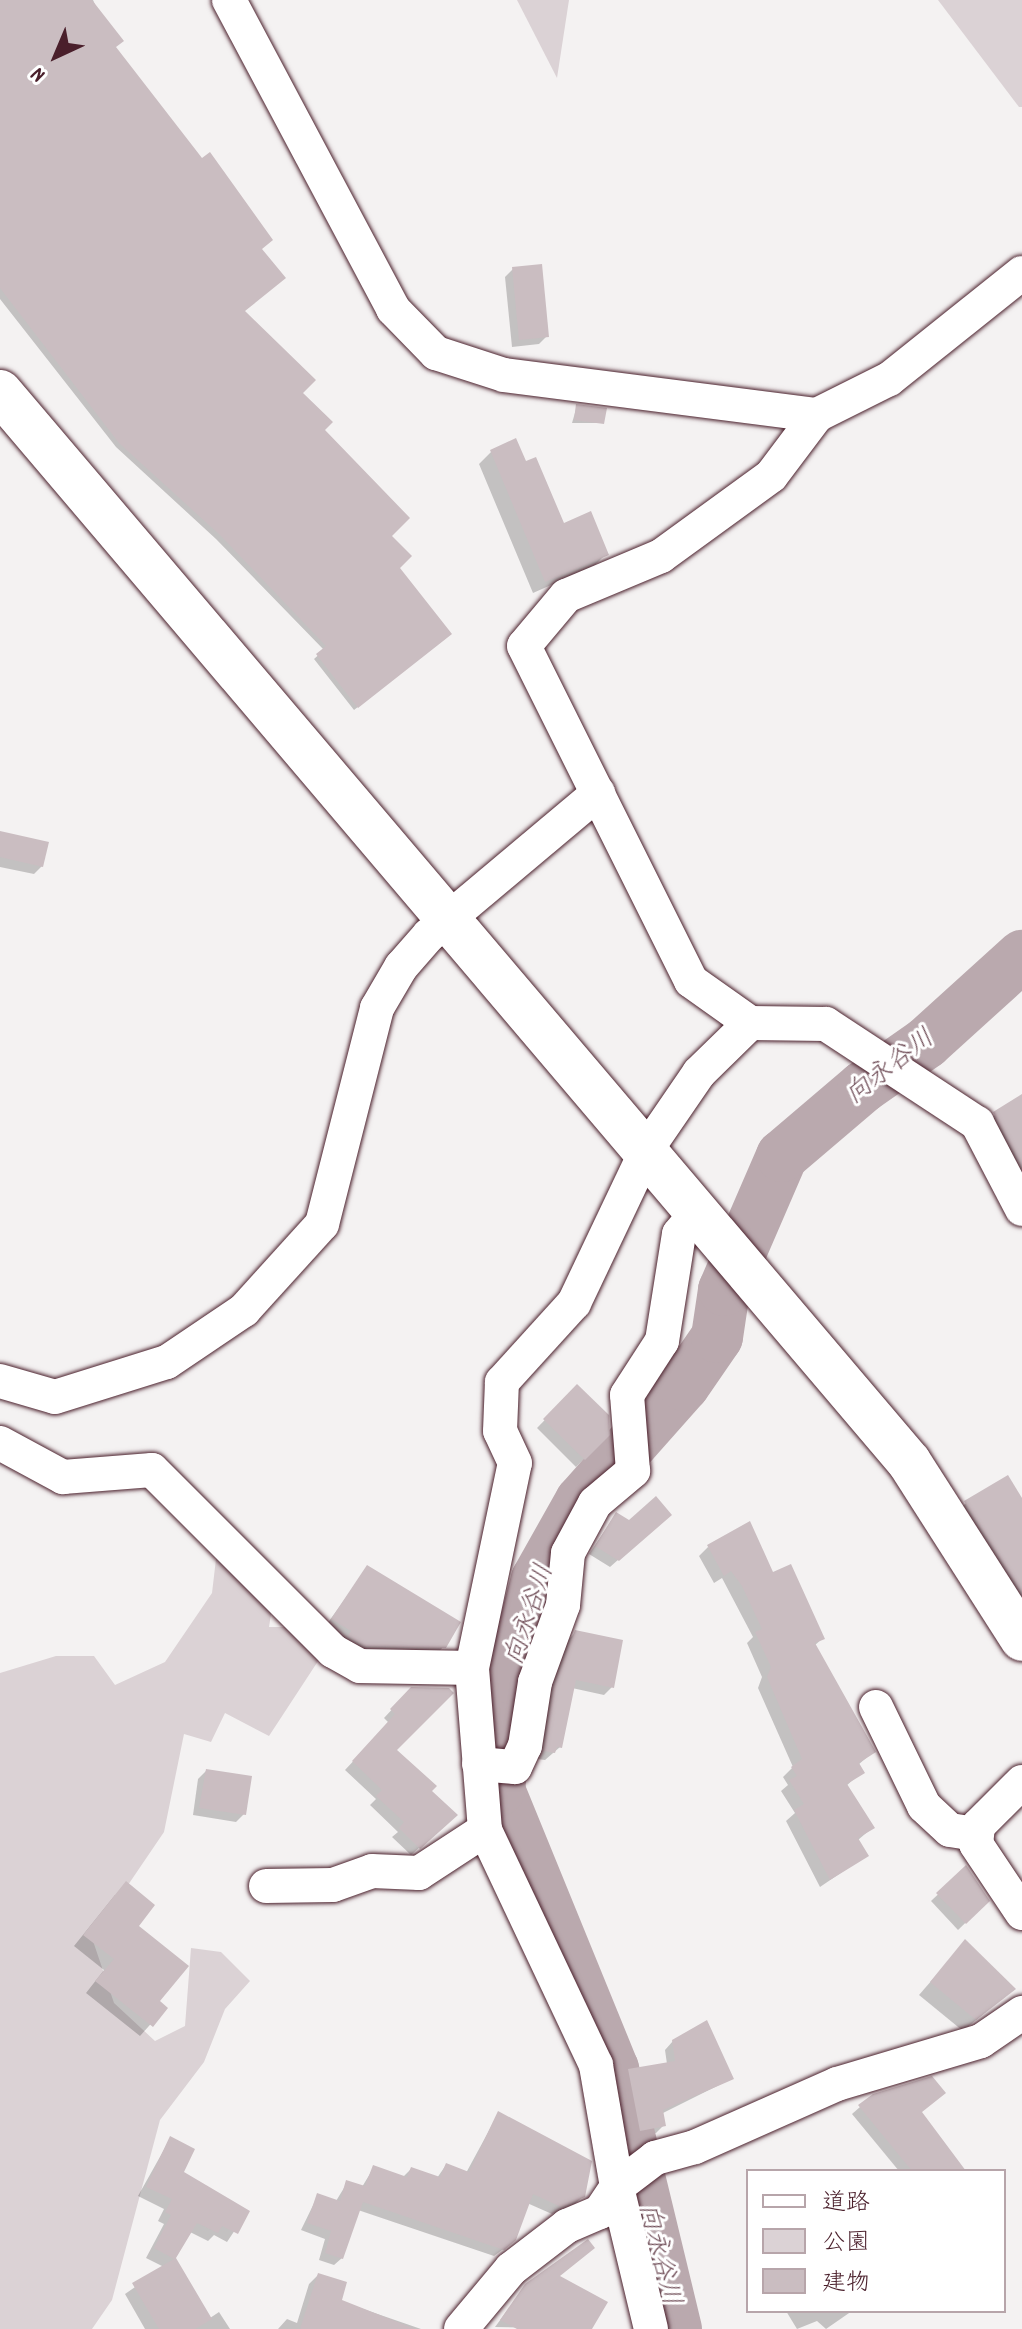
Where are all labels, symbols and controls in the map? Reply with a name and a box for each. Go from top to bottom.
north arrow [16,16,96,96]
text: N [24,59,54,89]
water label: 向永谷川 [840,1024,942,1112]
water label: 向永谷川 [500,1561,562,1669]
legend [746,2169,1006,2313]
text: 道路 [822,2187,870,2221]
water label: 向永谷川 [630,2201,686,2309]
text: 公園 [822,2227,870,2261]
text: 建物 [822,2267,870,2301]

